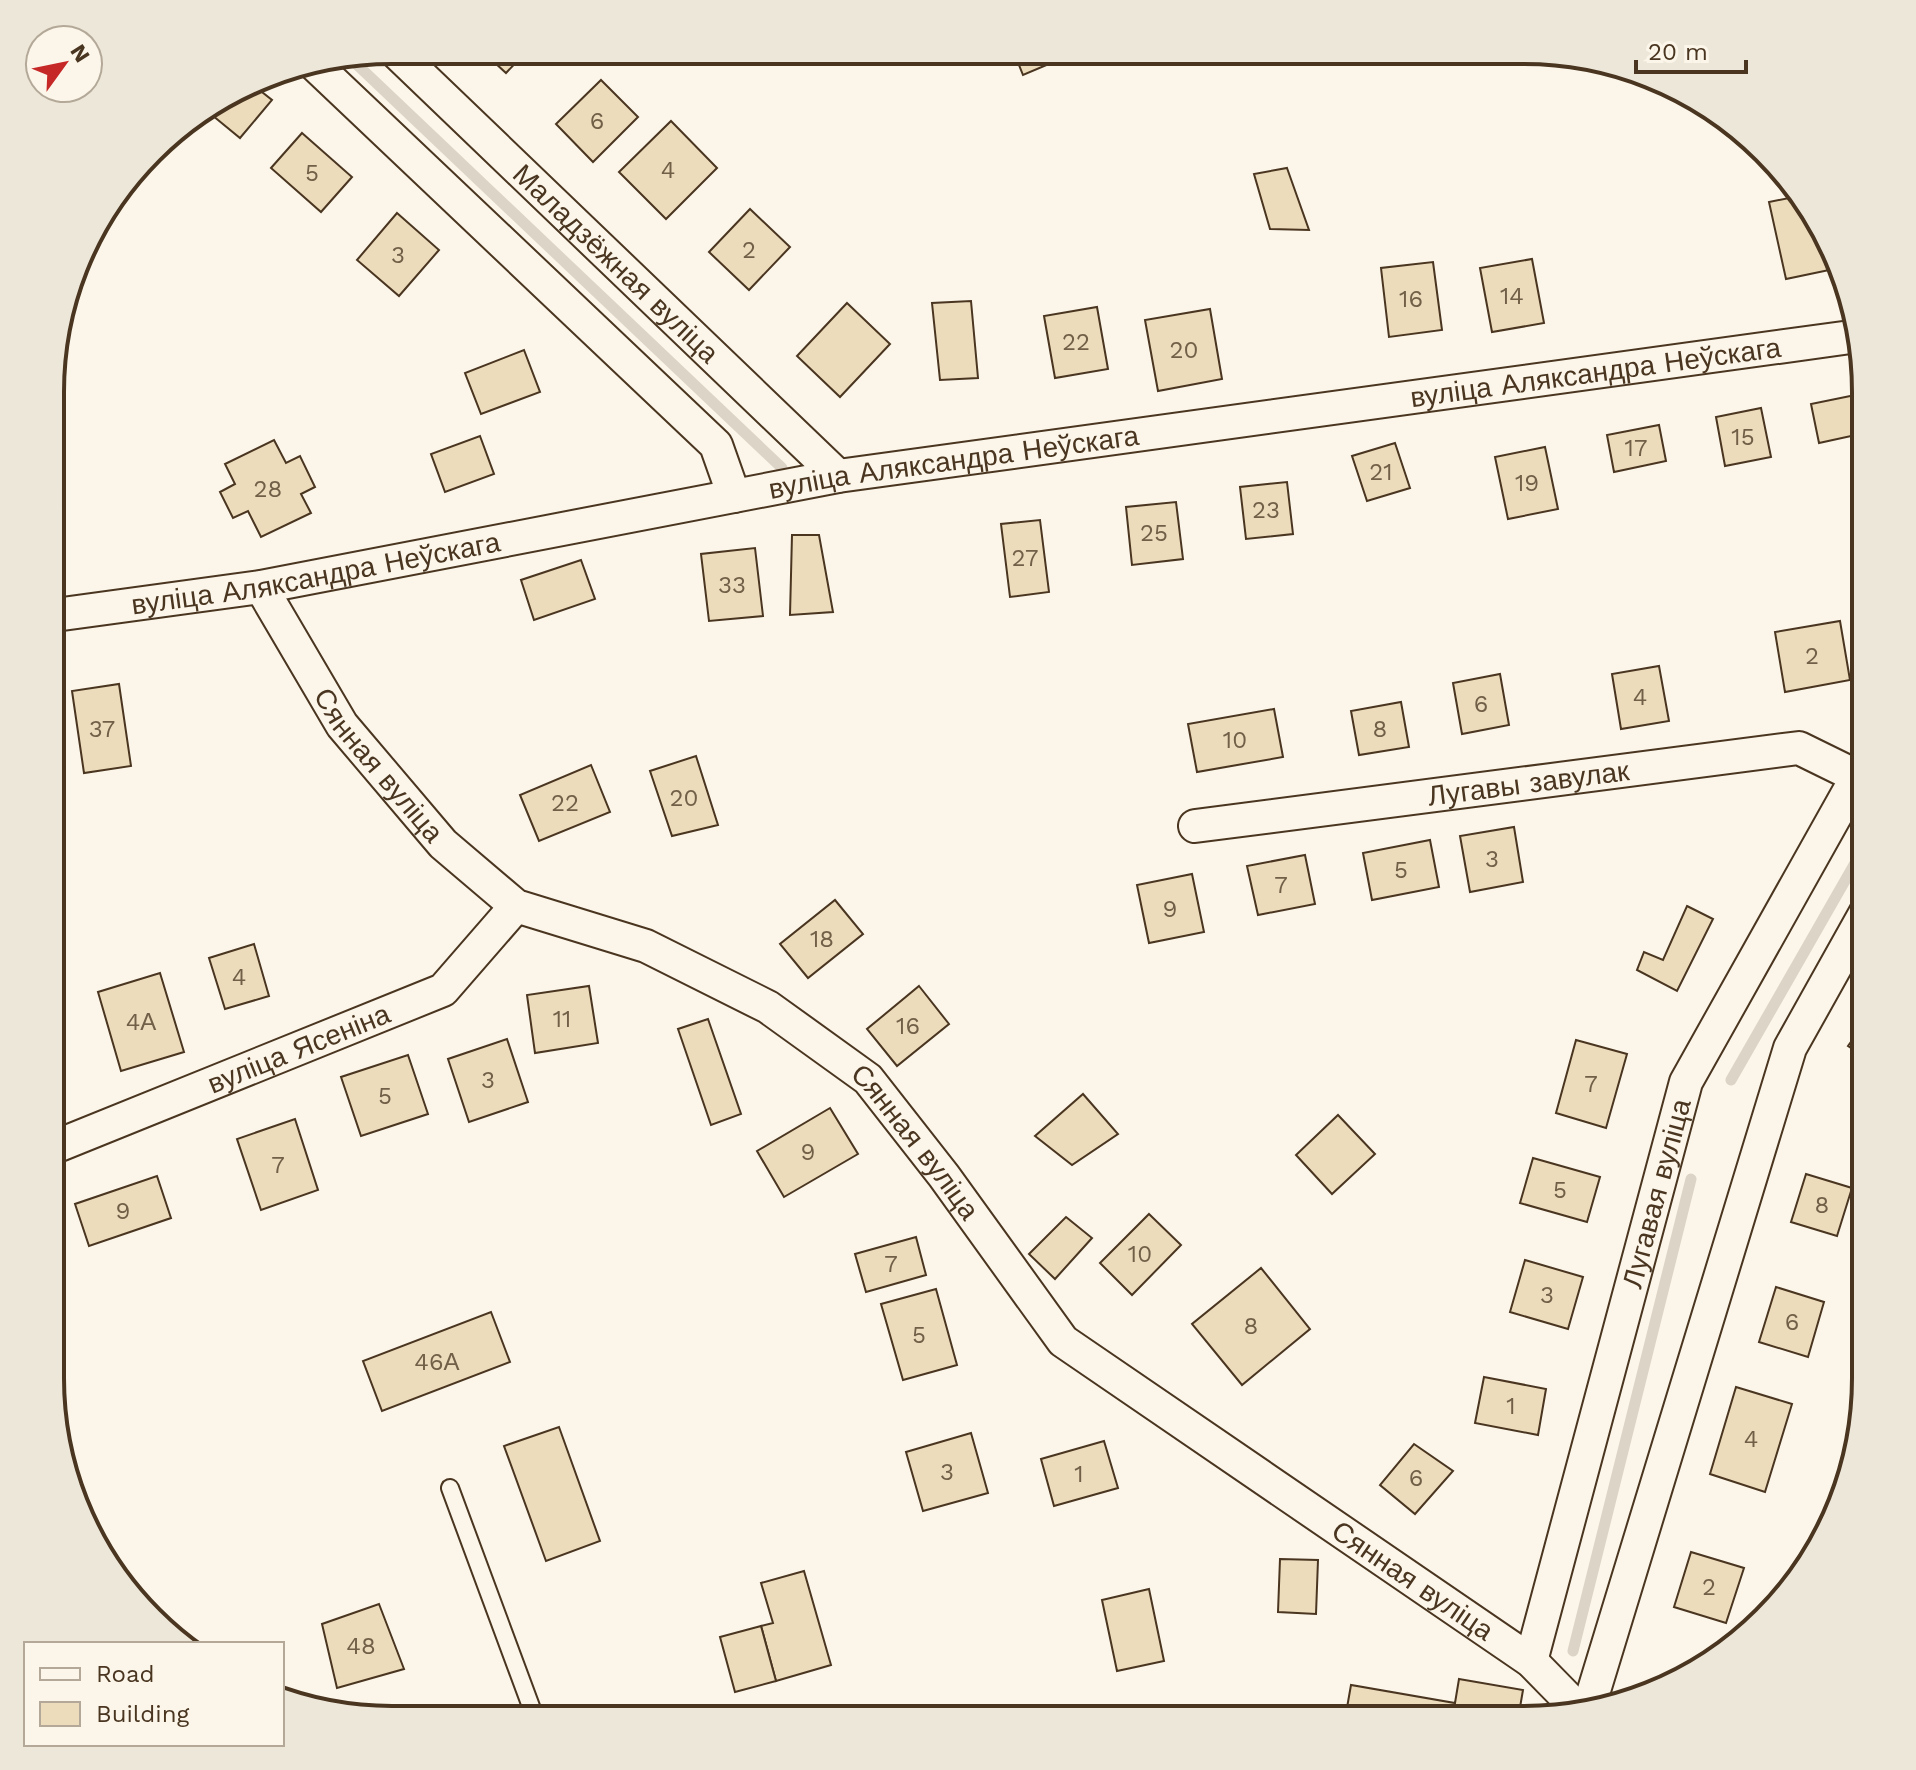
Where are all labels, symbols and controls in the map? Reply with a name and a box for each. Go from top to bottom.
north arrow [24,24,104,104]
scale bar [1636,24,1746,74]
text: 20 m [1648,38,1708,66]
text: N [65,40,95,67]
house number: 6 [590,107,604,135]
house number: 4 [661,156,675,184]
street label: Маладзёжная вуліца [506,157,726,370]
house number: 5 [305,159,319,187]
house number: 2 [742,236,756,264]
house number: 3 [391,241,405,269]
house number: 14 [1500,282,1524,310]
house number: 16 [1399,285,1423,313]
house number: 22 [1062,328,1090,356]
street label: вуліца Аляксандра Неўскага [1408,331,1783,414]
house number: 20 [1170,336,1198,364]
street label: вуліца Аляксандра Неўскага [766,419,1141,506]
house number: 15 [1731,423,1755,451]
house number: 17 [1625,434,1647,462]
house number: 21 [1369,458,1393,486]
house number: 19 [1515,469,1539,497]
house number: 28 [254,475,282,503]
house number: 23 [1252,496,1280,524]
house number: 25 [1140,519,1168,547]
street label: вуліца Аляксандра Неўскага [129,525,503,621]
house number: 27 [1012,544,1038,572]
house number: 33 [718,571,746,599]
house number: 2 [1805,642,1819,670]
street label: Сянная вуліца [307,682,450,849]
house number: 4 [1633,683,1647,711]
house number: 6 [1474,690,1488,718]
house number: 37 [89,715,115,743]
house number: 8 [1373,715,1387,743]
house number: 10 [1223,726,1247,754]
street label: Лугавы завулак [1426,754,1632,813]
house number: 20 [670,784,698,812]
house number: 22 [551,789,579,817]
house number: 3 [1485,845,1499,873]
house number: 5 [1394,856,1408,884]
house number: 7 [1274,871,1288,899]
house number: 9 [1163,895,1177,923]
house number: 18 [810,925,834,953]
house number: 4 [232,963,246,991]
street label: вуліца Ясеніна [203,997,395,1100]
house number: 11 [553,1005,571,1033]
house number: 4А [126,1008,156,1036]
house number: 16 [896,1012,920,1040]
street label: Сянная вуліца [845,1057,986,1226]
house number: 3 [481,1066,495,1094]
house number: 7 [1584,1070,1598,1098]
house number: 5 [378,1082,392,1110]
street label: Лугавая вуліца [1616,1095,1698,1292]
house number: 9 [801,1138,815,1166]
house number: 7 [271,1151,285,1179]
house number: 5 [1553,1176,1567,1204]
house number: 8 [1815,1191,1829,1219]
house number: 9 [116,1197,130,1225]
house number: 10 [1128,1240,1152,1268]
house number: 7 [884,1250,898,1278]
house number: 3 [1540,1281,1554,1309]
house number: 6 [1785,1308,1799,1336]
house number: 8 [1244,1312,1258,1340]
house number: 5 [912,1321,926,1349]
house number: 46А [414,1348,460,1376]
house number: 1 [1506,1392,1516,1420]
house number: 4 [1744,1425,1758,1453]
house number: 3 [940,1458,954,1486]
house number: 1 [1074,1460,1084,1488]
house number: 6 [1409,1464,1423,1492]
street label: Сянная вуліца [1325,1514,1500,1648]
house number: 2 [1702,1573,1716,1601]
house number: 48 [346,1632,376,1660]
legend [24,1642,284,1746]
text: Road [96,1660,155,1688]
text: Building [96,1700,189,1728]

